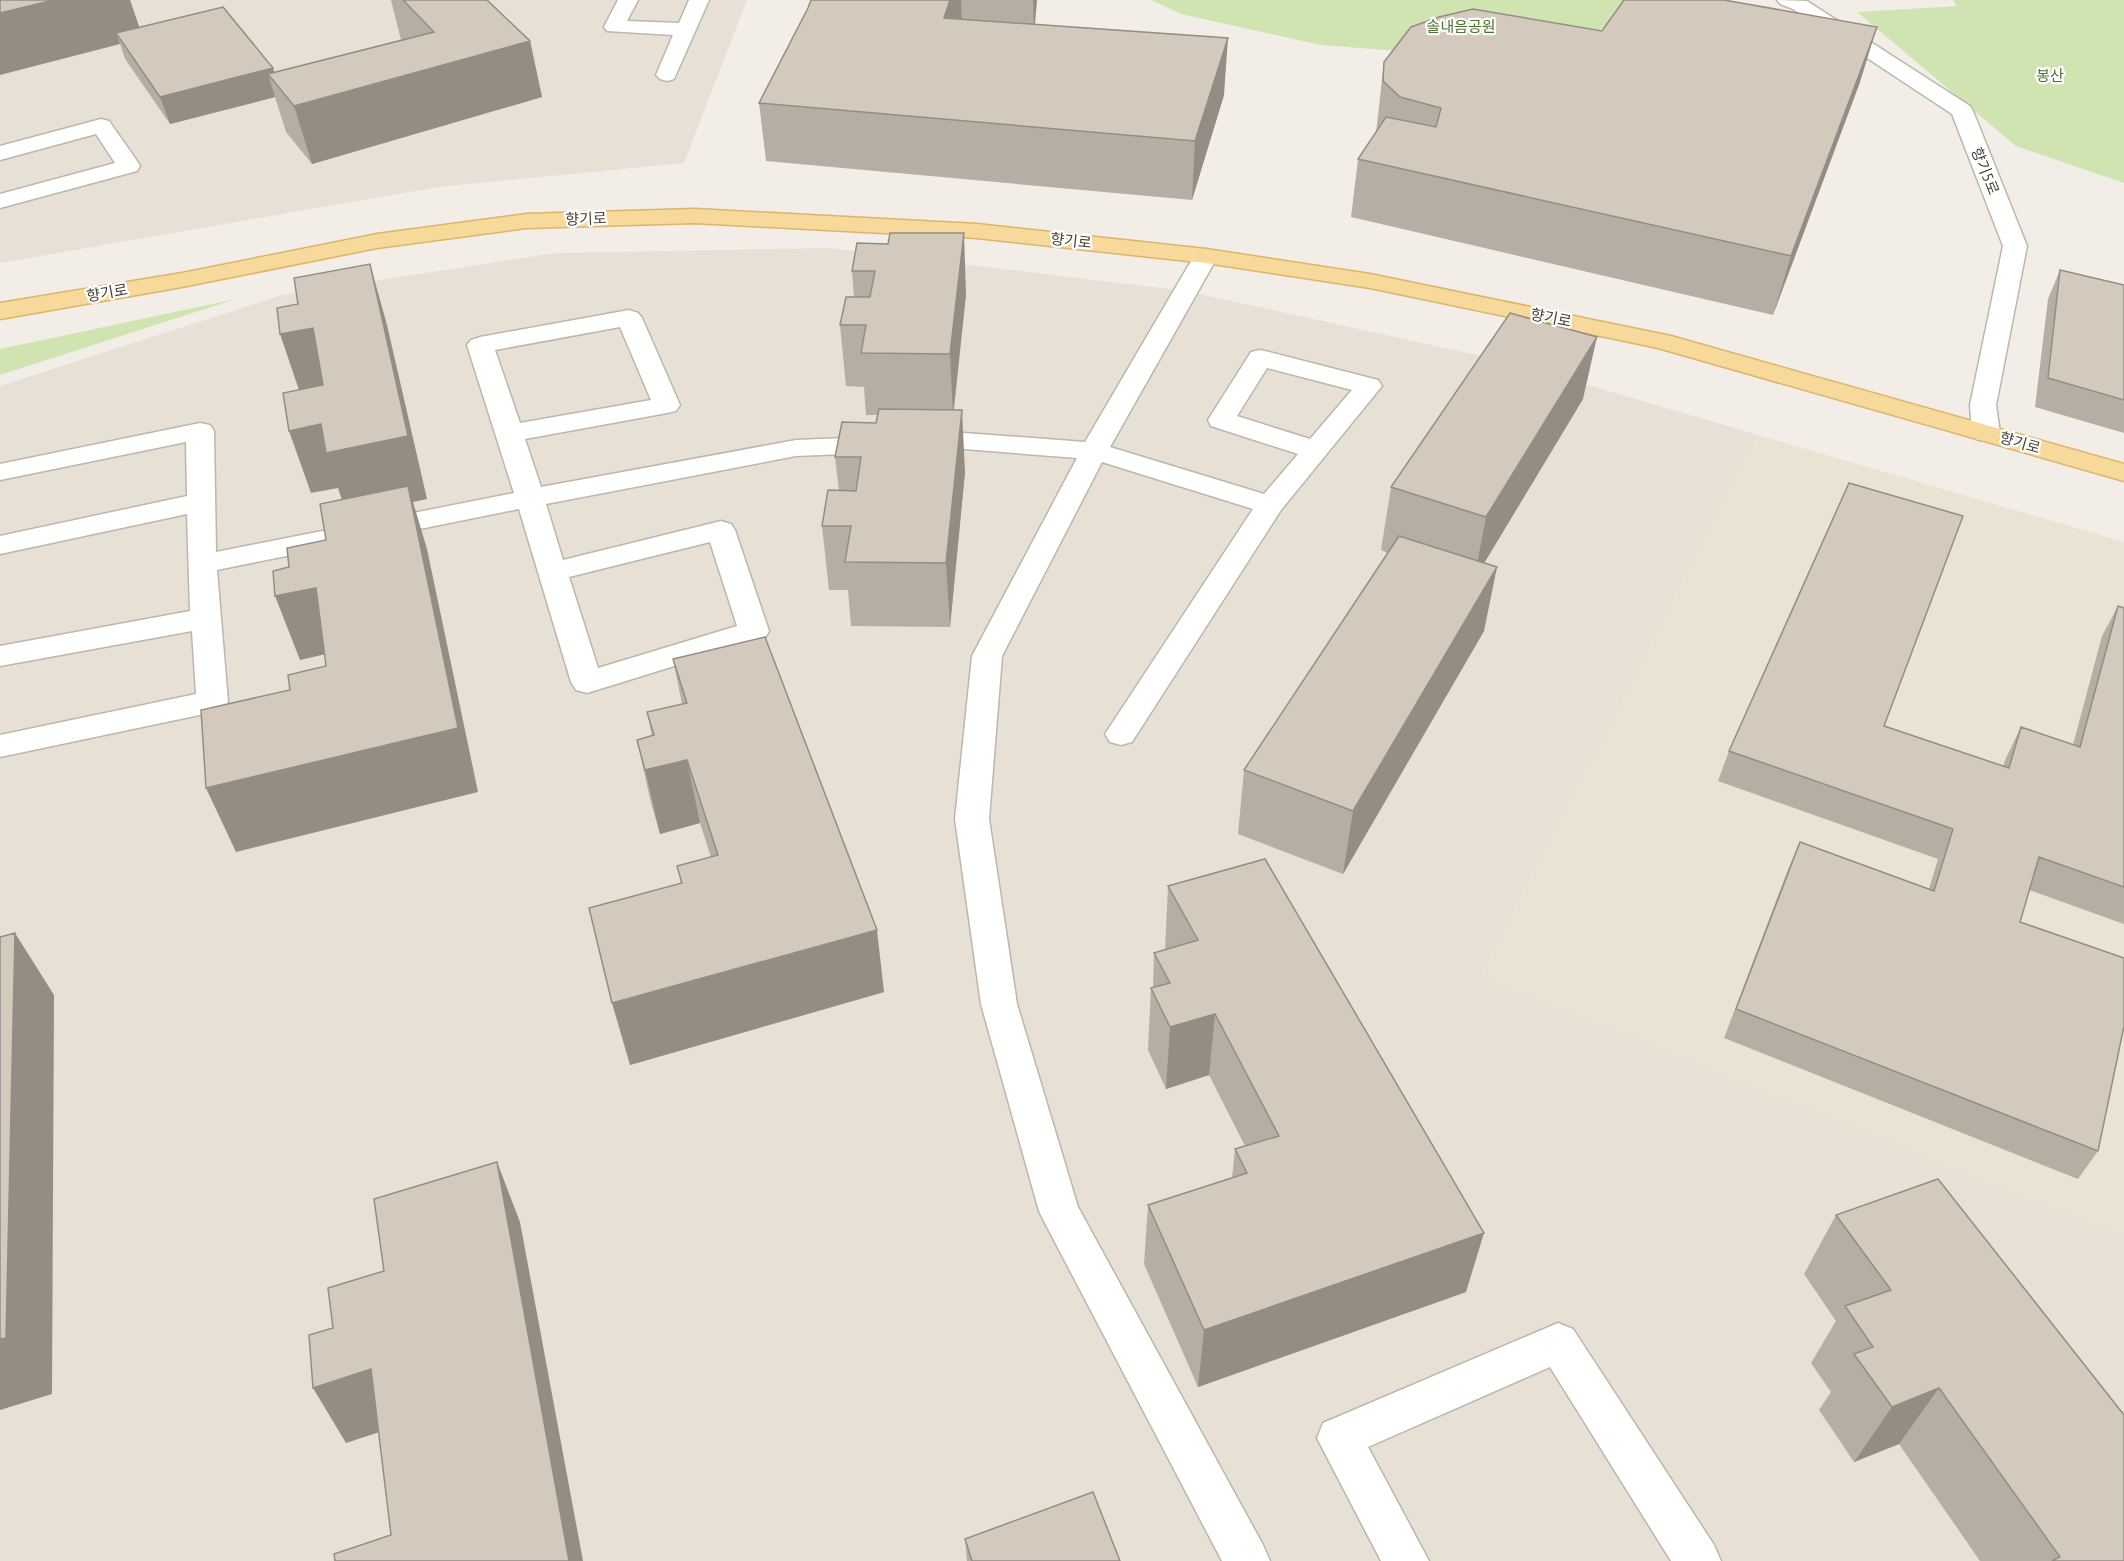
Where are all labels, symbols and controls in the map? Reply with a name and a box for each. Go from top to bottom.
park label: 솔내음공원 [1426,17,1496,36]
park label: 봉산 [2036,66,2064,85]
street label: 향기5로 [1967,144,2004,197]
street label: 향기로 [565,208,607,229]
street label: 향기로 [1049,229,1093,252]
street label: 향기로 [85,280,129,305]
street label: 향기로 [1529,304,1573,331]
street label: 향기로 [1998,428,2043,457]

